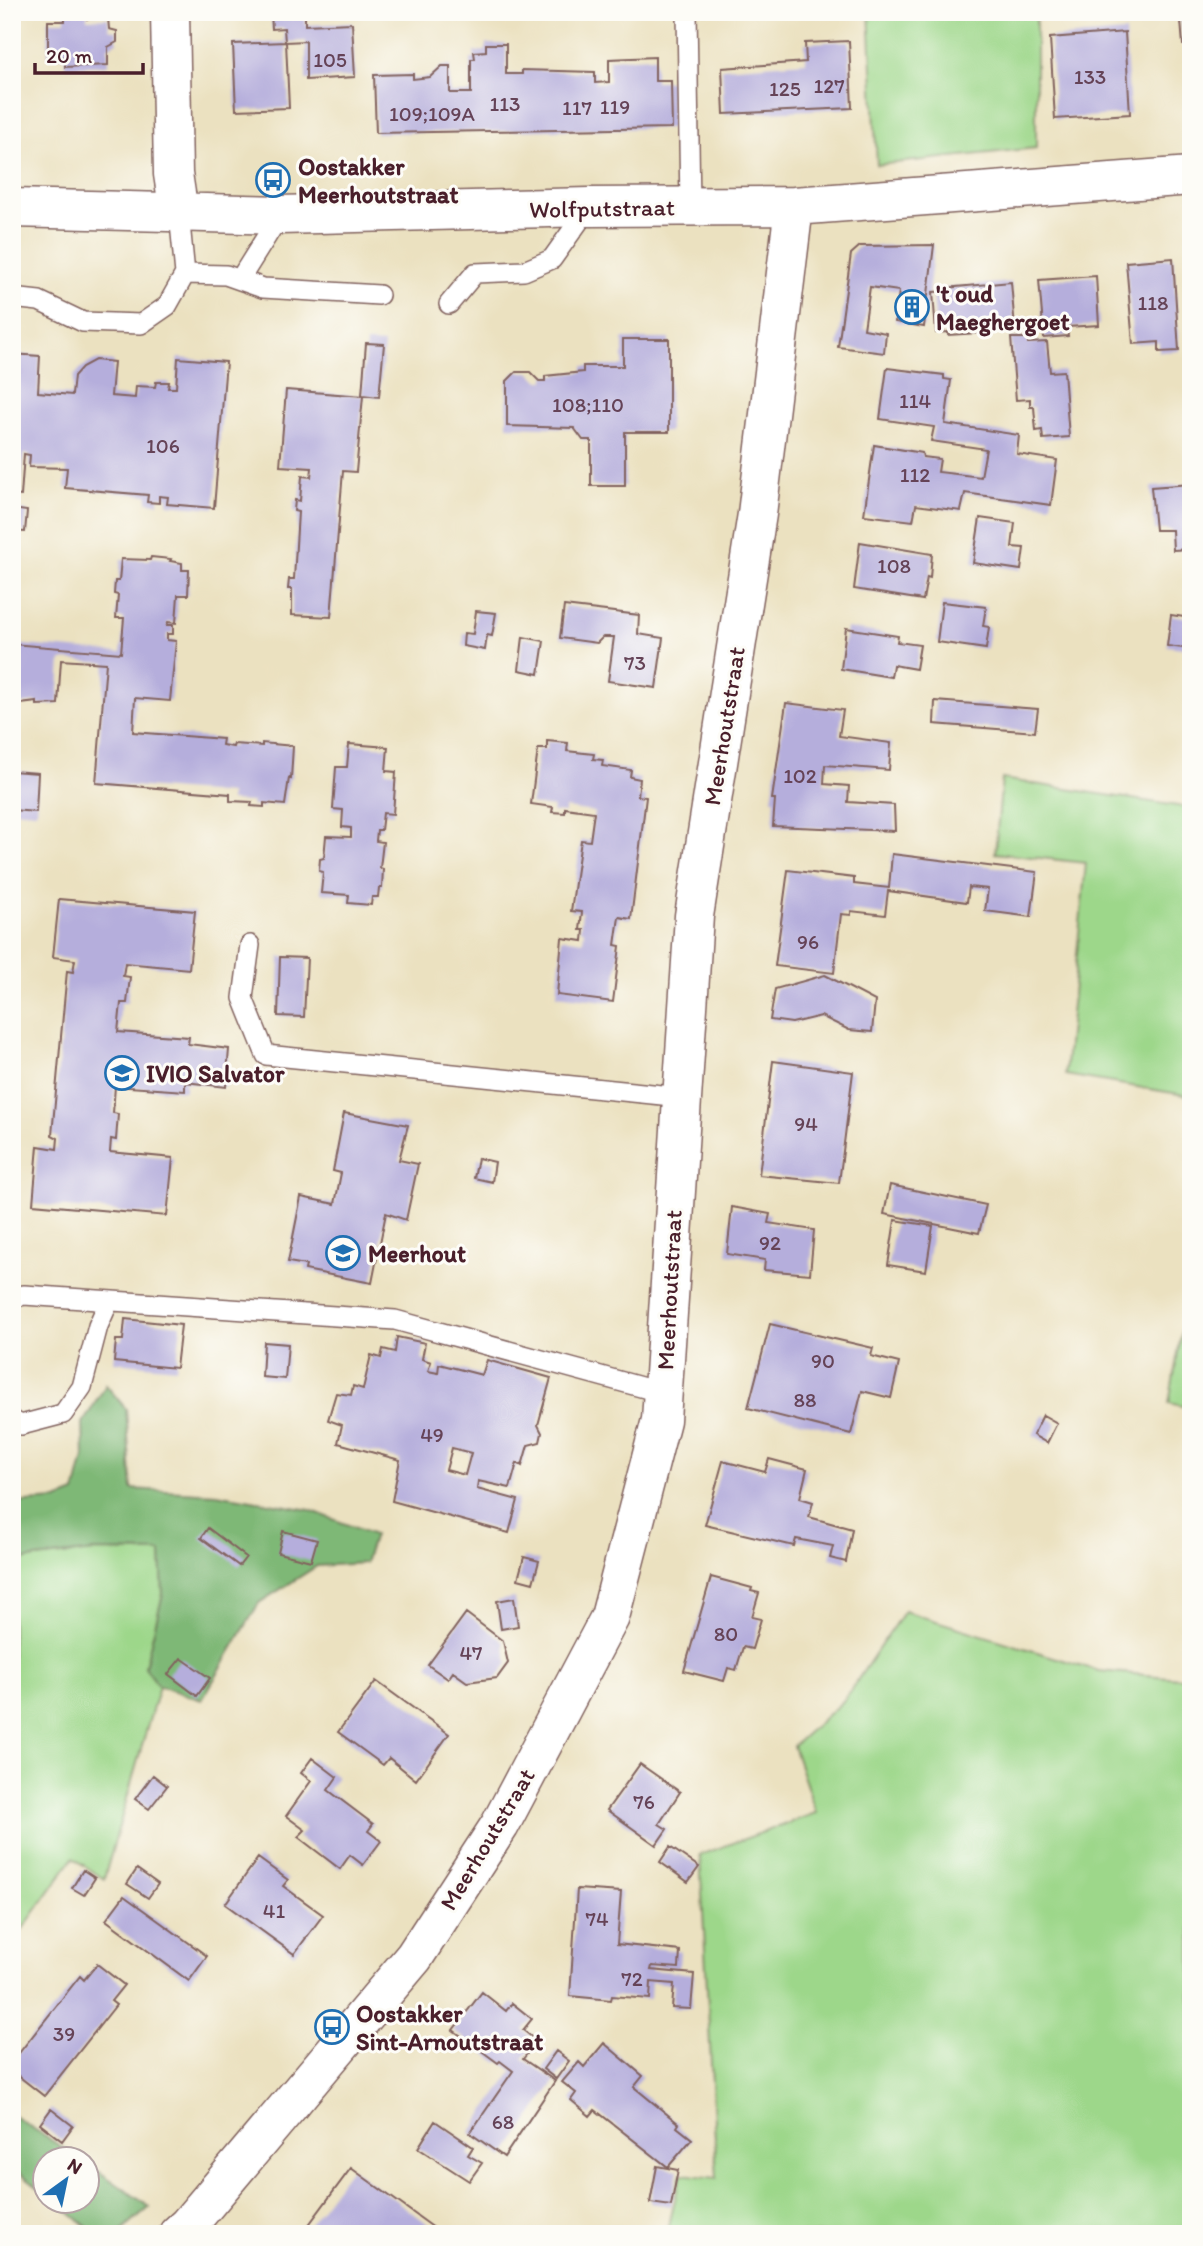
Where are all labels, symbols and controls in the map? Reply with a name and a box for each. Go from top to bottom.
scale bar [35,32,144,76]
text: 20 m [46,43,93,68]
house number: 105 [313,47,347,72]
house number: 133 [1074,64,1106,89]
house number: 127 [813,73,845,98]
house number: 125 [769,76,801,101]
house number: 113 [490,91,520,116]
house number: 119 [600,94,630,119]
house number: 117 [562,95,592,120]
house number: 109;109A [389,101,476,126]
place label: Oostakker Meerhoutstraat [298,152,458,209]
bus stop icon: Oostakker Meerhoutstraat [254,161,292,199]
street label: Wolfputstraat [529,192,675,224]
place label: 't oud Maeghergoet [936,279,1069,337]
building icon: 't oud Maeghergoet [893,288,931,326]
house number: 118 [1138,290,1169,315]
house number: 114 [899,388,931,413]
house number: 108;110 [552,392,624,417]
house number: 106 [146,433,180,458]
house number: 112 [900,462,930,487]
house number: 108 [877,553,911,578]
street label: Meerhoutstraat [697,644,751,808]
house number: 73 [624,650,646,675]
house number: 102 [783,763,817,788]
house number: 96 [797,929,819,954]
school or university icon: IVIO Salvator [103,1054,141,1092]
place label: IVIO Salvator [146,1059,285,1088]
house number: 94 [794,1111,818,1136]
street label: Meerhoutstraat [650,1209,688,1371]
house number: 92 [759,1230,781,1255]
school or university icon: Meerhout [324,1234,362,1272]
place label: Meerhout [368,1239,466,1268]
house number: 90 [811,1348,835,1373]
house number: 88 [793,1387,817,1412]
house number: 49 [420,1422,444,1447]
house number: 80 [714,1621,738,1646]
house number: 47 [459,1640,483,1665]
street label: Meerhoutstraat [433,1763,541,1915]
house number: 76 [633,1789,655,1814]
house number: 41 [263,1898,285,1923]
house number: 74 [585,1906,609,1931]
house number: 72 [621,1966,643,1991]
place label: Oostakker Sint-Arnoutstraat [356,1999,543,2056]
bus stop icon: Oostakker Sint-Arnoutstraat [313,2008,351,2046]
house number: 39 [53,2021,75,2046]
house number: 68 [492,2109,514,2134]
north arrow [32,2144,102,2214]
text: N [63,2153,87,2179]

